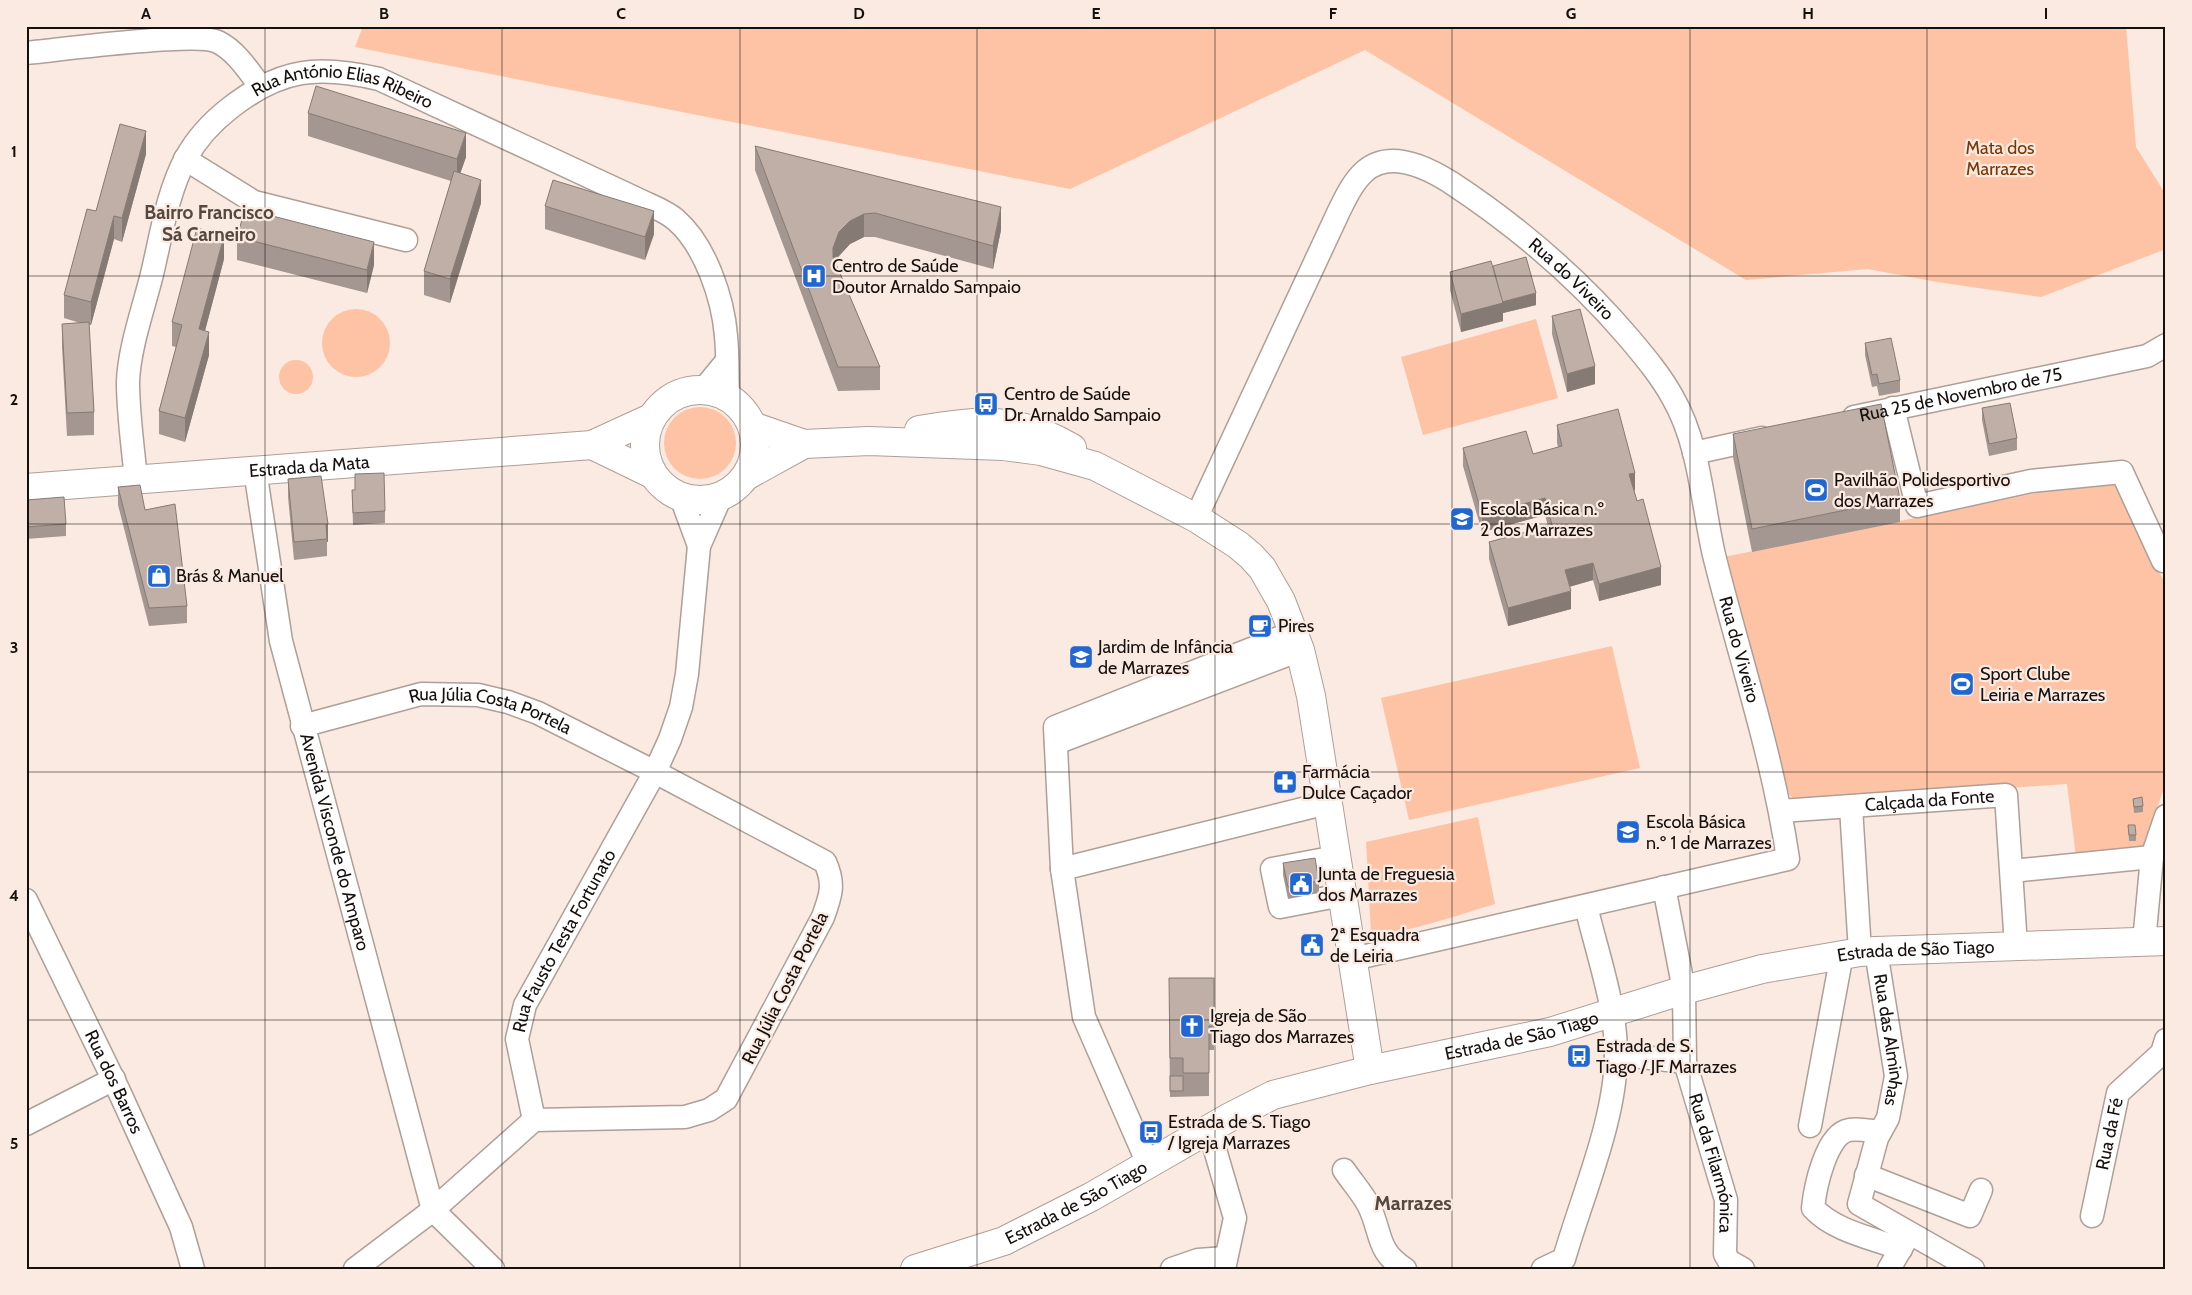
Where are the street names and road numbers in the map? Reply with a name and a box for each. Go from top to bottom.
street label: Rua António Elias Ribeiro [248,60,437,114]
street label: Rua do Viveiro [1524,233,1619,325]
street label: Rua 25 de Novembro de 75 [1857,363,2064,427]
street label: Estrada da Mata [248,451,371,482]
street label: Rua do Viveiro [1714,594,1764,705]
street label: Rua Júlia Costa Portela [406,683,575,739]
street label: Avenida Visconde do Amparo [295,731,374,953]
street label: Calçada da Fonte [1864,785,1995,816]
street label: Rua Fausto Testa Fortunato [508,845,621,1035]
street label: Rua Júlia Costa Portela [737,908,833,1068]
street label: Estrada de São Tiago [1835,936,1995,967]
street label: Rua das Alminhas [1869,972,1908,1108]
street label: Estrada de São Tiago [1443,1006,1601,1065]
street label: Rua dos Barros [80,1026,148,1137]
street label: Rua da Filarmónica [1684,1091,1737,1233]
street label: Rua da Fé [2091,1096,2128,1172]
street label: Estrada de São Tiago [1002,1156,1151,1249]

